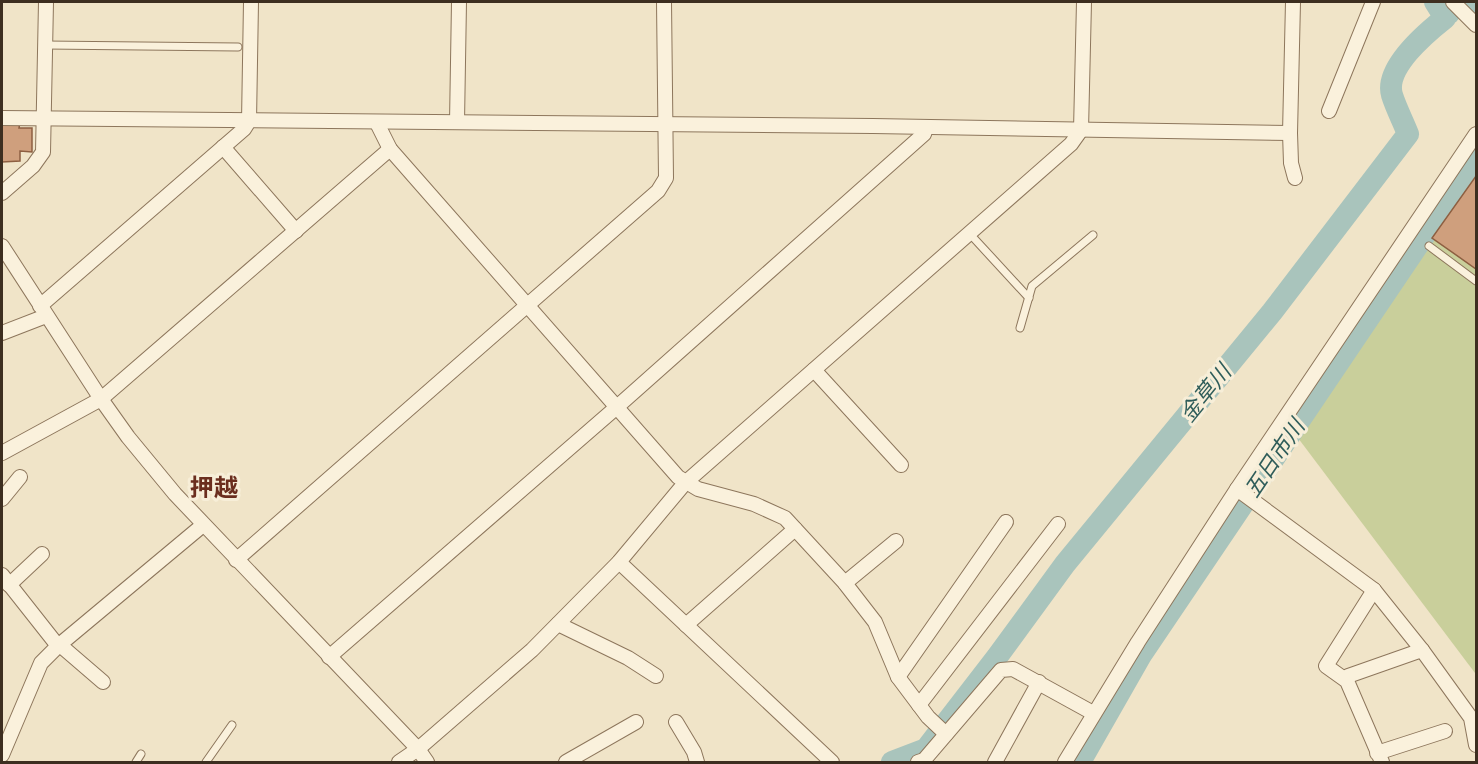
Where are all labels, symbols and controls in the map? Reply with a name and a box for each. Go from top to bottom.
water label: 金草川 [1173,356,1238,427]
water label: 五日市川 [1237,411,1311,502]
district label: 押越 [190,471,238,503]

